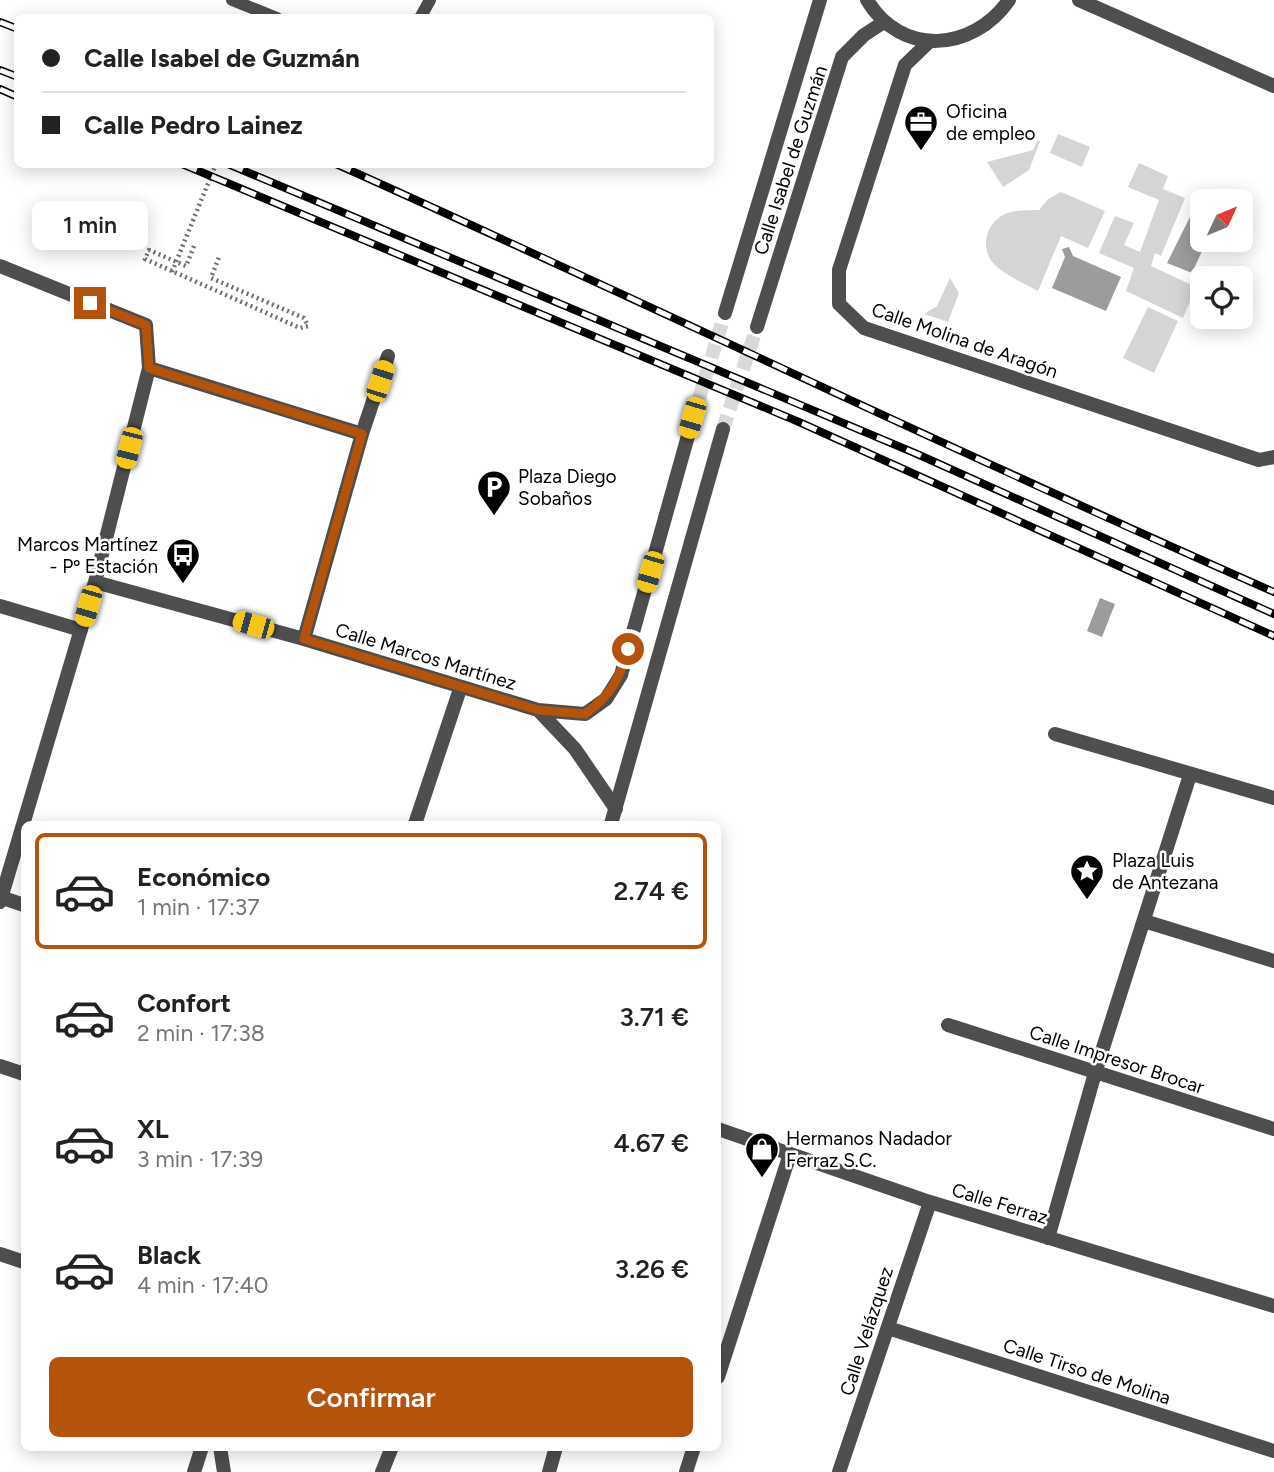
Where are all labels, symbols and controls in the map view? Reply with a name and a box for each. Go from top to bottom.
text: Calle Isabel de Guzmán [84,42,360,74]
street label: Calle Isabel de Guzmán [749,62,832,258]
place label: Oficina de empleo [946,100,1036,145]
office icon: Oficina de empleo [902,103,940,152]
text: Calle Pedro Lainez [84,109,303,141]
north arrow [1190,189,1253,252]
map controls [1190,189,1253,329]
callout: 1 min [32,202,148,250]
text: 1 min [63,211,117,239]
button: locate [1190,266,1253,329]
route end [74,287,106,319]
street label: Calle Molina de Aragón [869,298,1061,383]
car [364,358,397,404]
car [677,395,708,441]
car [114,425,145,471]
place label: Plaza Diego Sobaños [518,465,617,510]
parking icon: Plaza Diego Sobaños [475,468,513,517]
place label: Marcos Martínez - Pº Estación [17,533,158,578]
bus stop icon: Marcos Martínez - Pº Estación [164,536,202,585]
car [635,549,666,595]
car [73,583,104,629]
car [230,609,277,641]
street label: Calle Marcos Martínez [333,618,519,695]
route start [612,633,644,665]
place label: Plaza Luis de Antezana [1112,849,1219,894]
place icon: Plaza Luis de Antezana [1068,852,1106,901]
icon: car [53,860,116,923]
text: Económico [137,861,270,893]
text: 2.74 € [614,875,689,907]
text: 1 min · 17:37 [137,893,260,921]
icon: car [53,986,116,1049]
text: Confort [137,987,231,1019]
text: 3.71 € [620,1001,689,1033]
text: 2 min · 17:38 [137,1019,265,1047]
street label: Calle Impresor Brocar [1026,1020,1208,1099]
icon: car [53,1112,116,1175]
text: XL [137,1113,169,1145]
text: 4.67 € [613,1127,689,1159]
place label: Hermanos Nadador Ferraz S.C. [786,1127,952,1172]
shop icon: Hermanos Nadador Ferraz S.C. [743,1130,781,1179]
text: 3 min · 17:39 [137,1145,263,1173]
street label: Calle Ferraz [949,1178,1051,1229]
icon: car [53,1238,116,1301]
text: Black [137,1239,201,1271]
text: 3.26 € [615,1253,689,1285]
street label: Calle Velázquez [835,1264,898,1398]
text: 4 min · 17:40 [137,1271,269,1299]
street label: Calle Tirso de Molina [1000,1334,1174,1409]
button: Confirmar [49,1357,693,1437]

